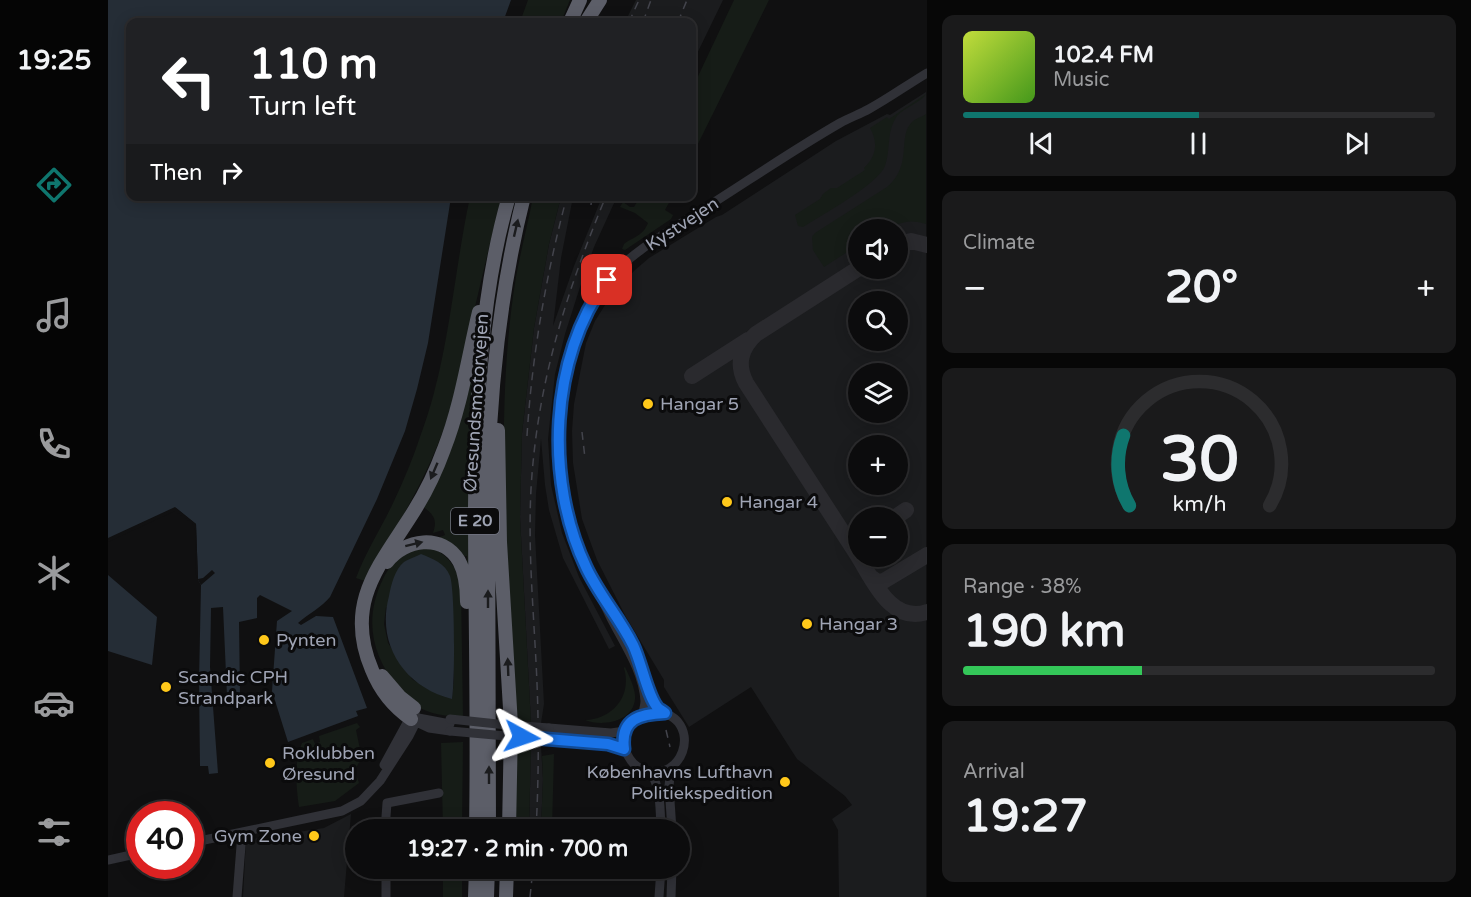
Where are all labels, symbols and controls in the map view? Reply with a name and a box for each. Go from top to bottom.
text: 110 m [249,39,378,90]
icon: left [150,42,228,120]
text: 102.4 FM [1053,42,1154,68]
text: 19:25 [17,44,91,77]
text: Music [1053,68,1109,92]
text: Turn left [249,90,356,123]
icon: previous [1025,127,1058,160]
icon: pause [1182,127,1215,160]
icon: next [1340,127,1373,160]
icon: right [215,156,248,189]
text: Then [150,160,203,186]
icon: directions [33,164,75,206]
street label: Kystvejen [641,192,723,256]
one-way arrow [511,219,521,237]
map controls [848,219,908,567]
button: sound [848,219,908,279]
text: Climate [963,231,1035,255]
pin [581,254,632,305]
text: 20° [1165,261,1238,315]
icon: arrive [590,263,623,296]
text: − [963,269,987,308]
text: + [1416,269,1435,308]
button: search [848,291,908,351]
icon: music [33,294,75,336]
street label: Øresundsmotorvejen [459,313,493,493]
button: layers [848,363,908,423]
place label: Hangar 5 [660,393,739,415]
marker: Hangar 5 [641,397,655,411]
icon: phone [33,423,75,465]
text: 30 [1160,423,1238,498]
button: + [848,435,908,495]
one-way arrow [429,463,439,481]
place label: Hangar 4 [739,491,818,513]
text: km/h [1172,491,1226,517]
marker: Hangar 4 [720,495,734,509]
button: − [848,507,908,567]
road number: E 20 [451,508,499,534]
one-way arrow [405,539,423,549]
icon: climate [33,552,75,594]
text: Range · 38% [963,575,1082,599]
one-way arrow [483,589,493,608]
text: 190 km [963,605,1125,659]
place label: Hangar 3 [819,613,898,635]
marker: Hangar 3 [800,617,814,631]
place label: Pynten [276,629,336,651]
marker: Pynten [257,633,271,647]
one-way arrow [503,657,513,676]
place label: Scandic CPH Strandpark [178,666,288,709]
marker: Scandic CPH Strandpark [159,680,173,694]
icon: car [33,682,75,724]
position arrow [490,705,554,769]
place label: Roklubben Øresund [282,742,375,785]
marker: Roklubben Øresund [263,756,277,770]
text: Arrival [963,760,1025,784]
place label: Københavns Lufthavn Politiekspedition [586,761,773,804]
one-way arrow [484,765,494,784]
marker: Københavns Lufthavn Politiekspedition [778,775,792,789]
text: 19:27 [963,790,1088,844]
speed limit sign: 40 [126,801,204,879]
icon: filters [33,811,75,853]
place label: Gym Zone [214,825,302,847]
marker: Gym Zone [307,829,321,843]
text: 19:27 · 2 min · 700 m [407,836,628,862]

